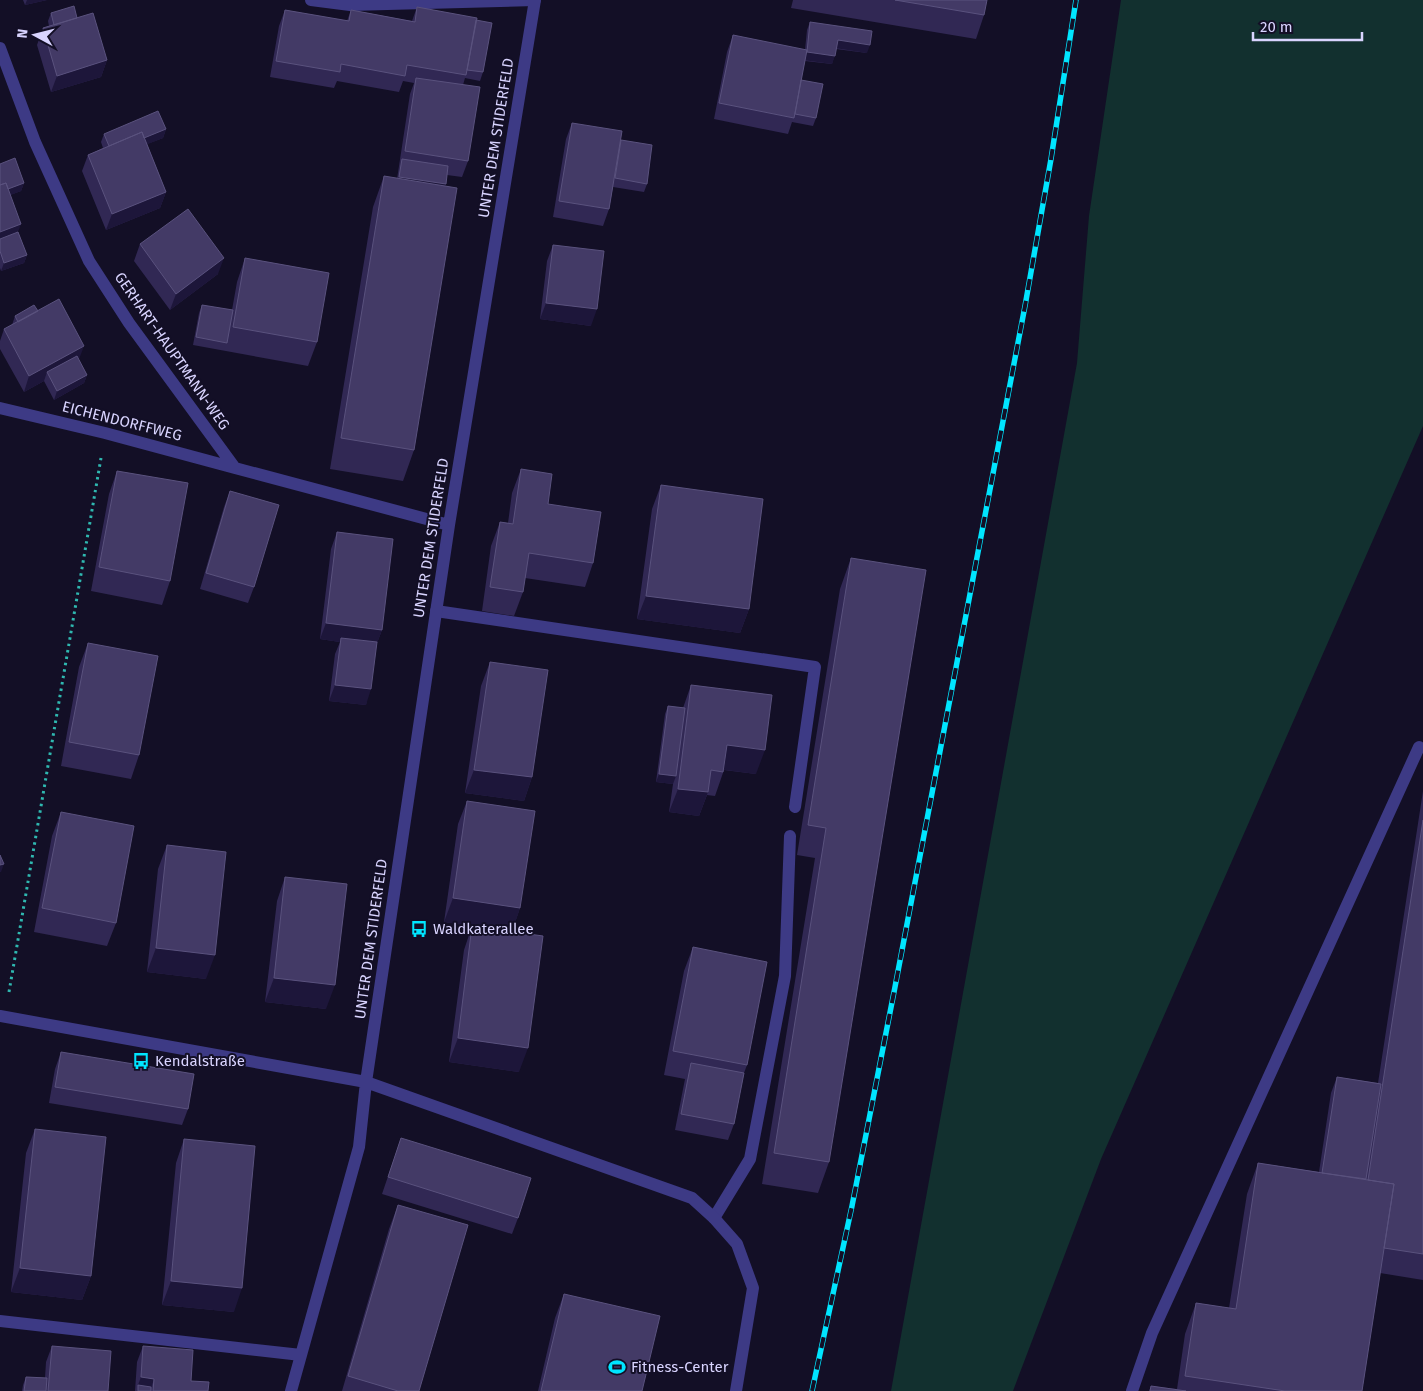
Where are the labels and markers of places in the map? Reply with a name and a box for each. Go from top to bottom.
bus stop icon: Waldkaterallee [409,919,429,939]
place label: Waldkaterallee [433,920,534,938]
bus stop icon: Kendalstraße [131,1051,151,1071]
place label: Kendalstraße [155,1052,245,1070]
sports icon: Fitness-Center [607,1357,627,1377]
place label: Fitness-Center [631,1358,729,1376]

